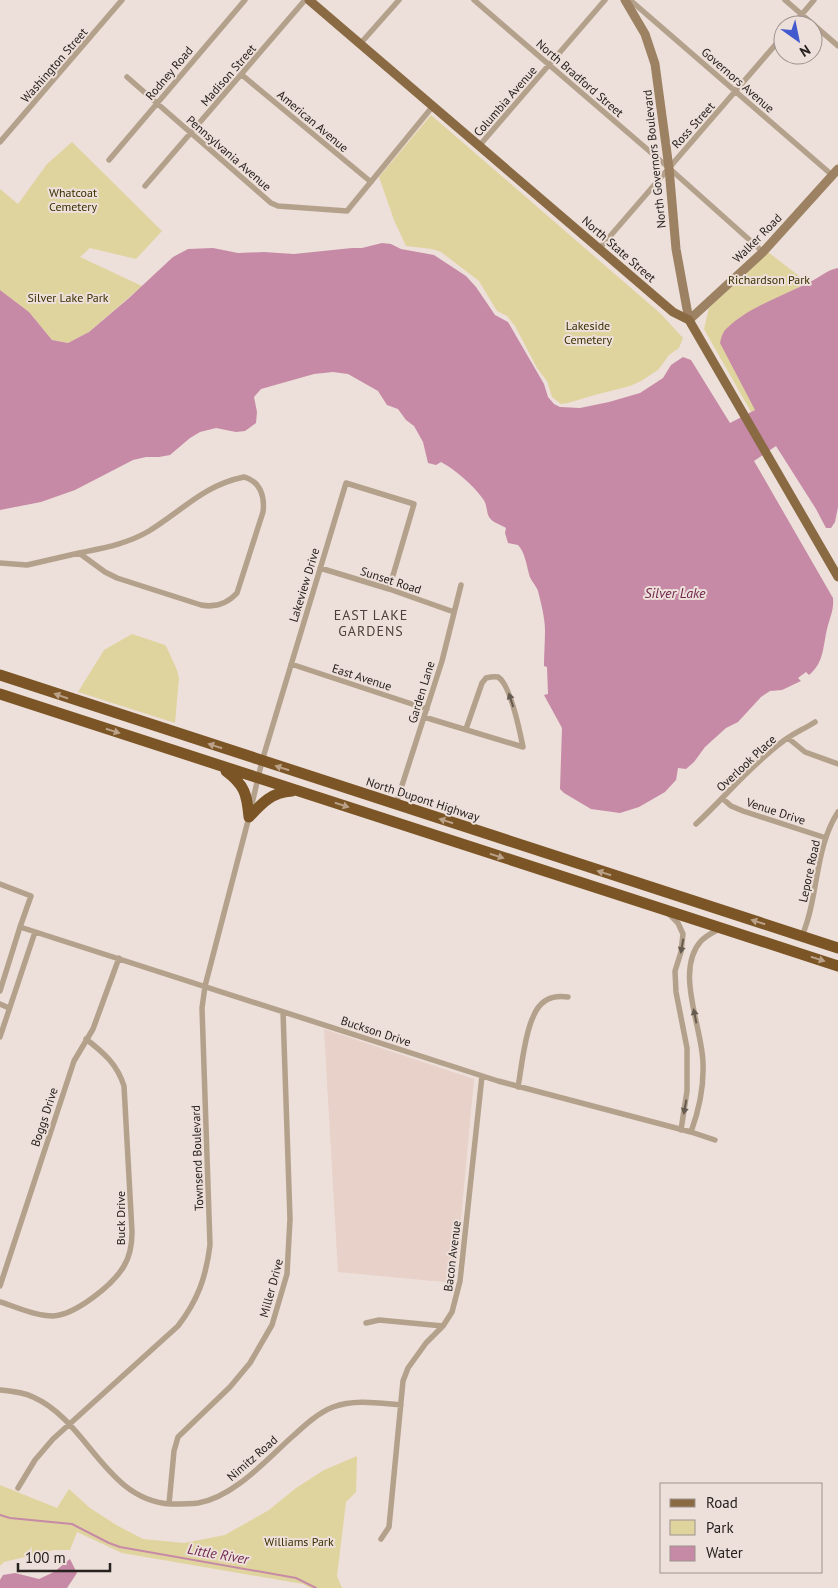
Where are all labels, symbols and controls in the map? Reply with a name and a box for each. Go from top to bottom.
north arrow [773,15,823,65]
street label: Washington Street [17,25,91,105]
street label: North Bradford Street [533,36,627,120]
street label: Madison Street [197,41,259,109]
text: N [796,41,814,61]
street label: Rodney Road [142,43,196,103]
street label: Governors Avenue [698,44,778,116]
street label: Columbia Avenue [470,63,540,139]
street label: American Avenue [274,87,352,155]
street label: North Governors Boulevard [639,89,669,229]
street label: Ross Street [668,99,718,151]
street label: Pennsylvania Avenue [184,112,274,194]
park label: Whatcoat Cemetery [49,185,97,214]
street label: Walker Road [729,210,785,266]
street label: North State Street [579,213,659,285]
park label: Richardson Park [728,272,810,287]
park label: Silver Lake Park [27,290,109,305]
park label: Lakeside Cemetery [564,318,612,347]
street label: Lakeview Drive [286,546,322,624]
street label: Sunset Road [359,563,423,597]
water label: Silver Lake [645,584,706,602]
district label: EAST LAKE GARDENS [334,606,408,640]
street label: Garden Lane [404,659,438,725]
street label: East Avenue [330,660,394,694]
one-way arrow [53,691,68,699]
one-way arrow [506,692,514,707]
one-way arrow [106,727,121,735]
street label: Overlook Place [713,732,779,794]
one-way arrow [208,742,223,749]
one-way arrow [274,763,289,771]
street label: North Dupont Highway [364,774,482,825]
street label: Venue Drive [744,794,808,828]
one-way arrow [335,802,350,810]
one-way arrow [439,817,454,824]
street label: Lepore Road [795,838,823,904]
one-way arrow [489,853,504,860]
one-way arrow [596,868,611,876]
one-way arrow [751,918,766,926]
one-way arrow [677,939,685,955]
one-way arrow [811,955,826,963]
one-way arrow [690,1008,698,1024]
street label: Buckson Drive [339,1013,413,1049]
street label: Boggs Drive [27,1085,61,1149]
one-way arrow [680,1099,688,1115]
street label: Townsend Boulevard [188,1105,206,1211]
street label: Buck Drive [113,1191,128,1245]
street label: Bacon Avenue [440,1220,464,1292]
street label: Miller Drive [256,1257,286,1319]
street label: Nimitz Road [224,1432,280,1484]
legend [660,1483,823,1573]
text: Road [706,1493,738,1512]
text: Park [706,1518,734,1537]
park label: Williams Park [264,1534,334,1549]
scale bar [18,1540,110,1572]
water label: Little River [186,1540,251,1568]
text: Water [706,1543,743,1562]
text: 100 m [25,1548,66,1567]

